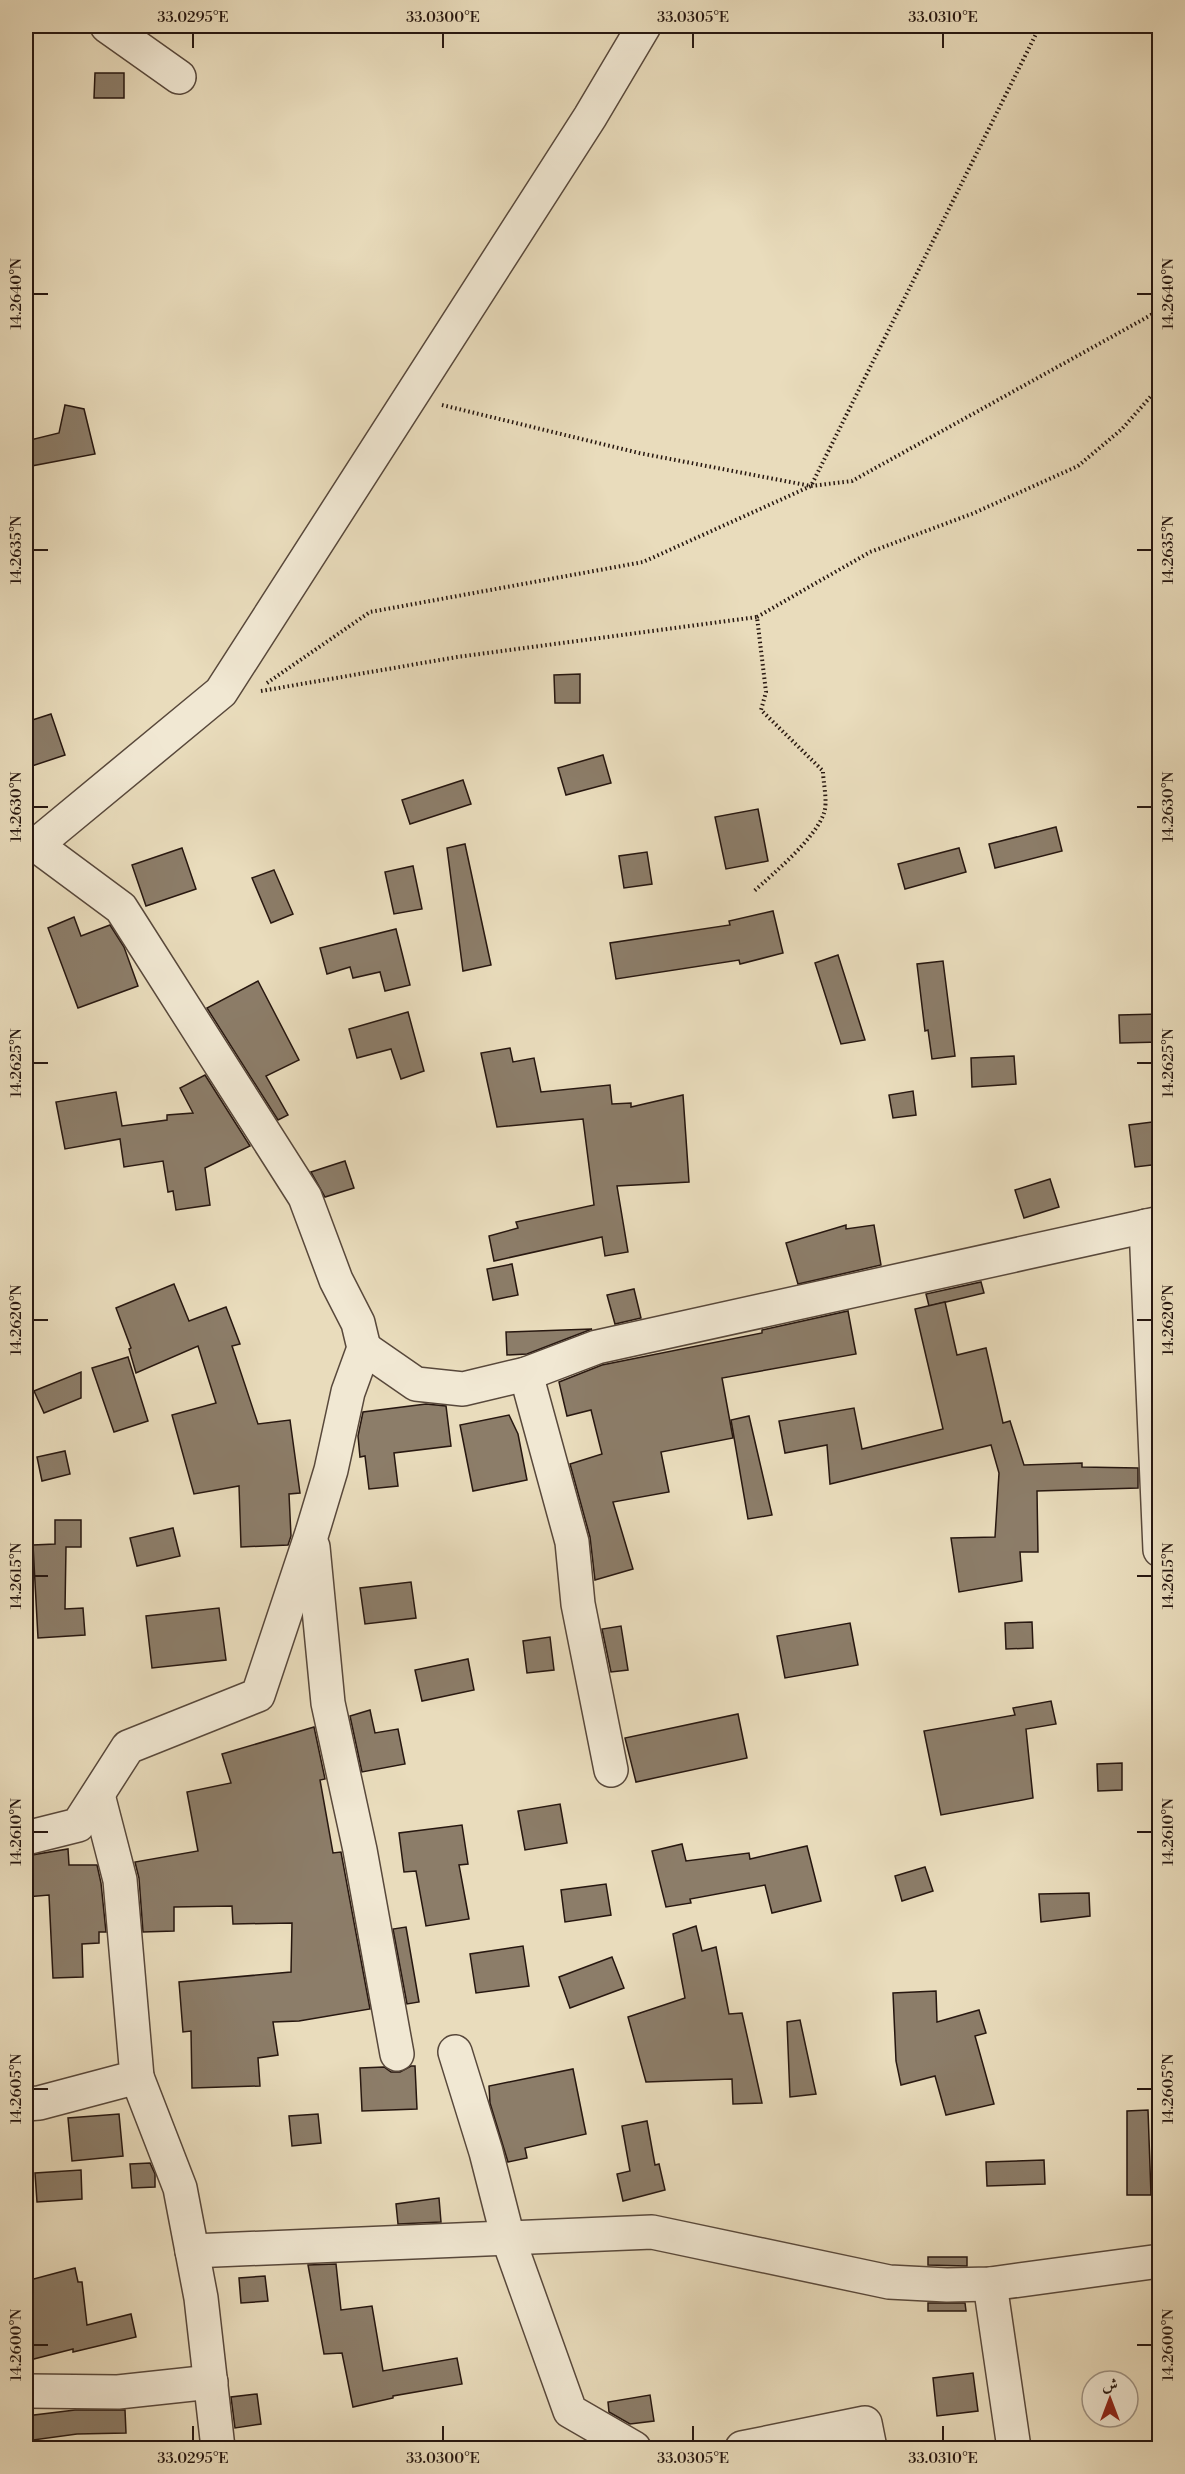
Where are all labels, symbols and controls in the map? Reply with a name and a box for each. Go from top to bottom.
text: 33.0295°E [157,8,229,27]
text: 33.0300°E [406,8,480,27]
text: 33.0305°E [657,8,729,27]
text: 33.0310°E [908,8,978,27]
text: 14.2640°N [7,258,26,330]
text: 14.2640°N [1159,258,1178,330]
text: 14.2635°N [7,516,26,584]
text: 14.2635°N [1159,516,1178,584]
text: 14.2630°N [7,772,26,842]
text: 14.2630°N [1159,772,1178,842]
text: 14.2625°N [7,1028,26,1098]
text: 14.2625°N [1159,1028,1178,1098]
text: 14.2620°N [7,1285,26,1355]
text: 14.2620°N [1159,1285,1178,1355]
text: 14.2615°N [7,1543,26,1609]
text: 14.2615°N [1159,1543,1178,1609]
text: 14.2610°N [7,1798,26,1866]
text: 14.2610°N [1159,1798,1178,1866]
text: 14.2605°N [7,2054,26,2124]
text: 14.2605°N [1159,2054,1178,2124]
text: 14.2600°N [7,2309,26,2381]
text: 14.2600°N [1159,2309,1178,2381]
north arrow [1080,2369,1140,2429]
text: ش [1102,2375,1118,2395]
text: 33.0295°E [157,2449,229,2468]
text: 33.0300°E [406,2449,480,2468]
text: 33.0305°E [657,2449,729,2468]
text: 33.0310°E [908,2449,978,2468]

